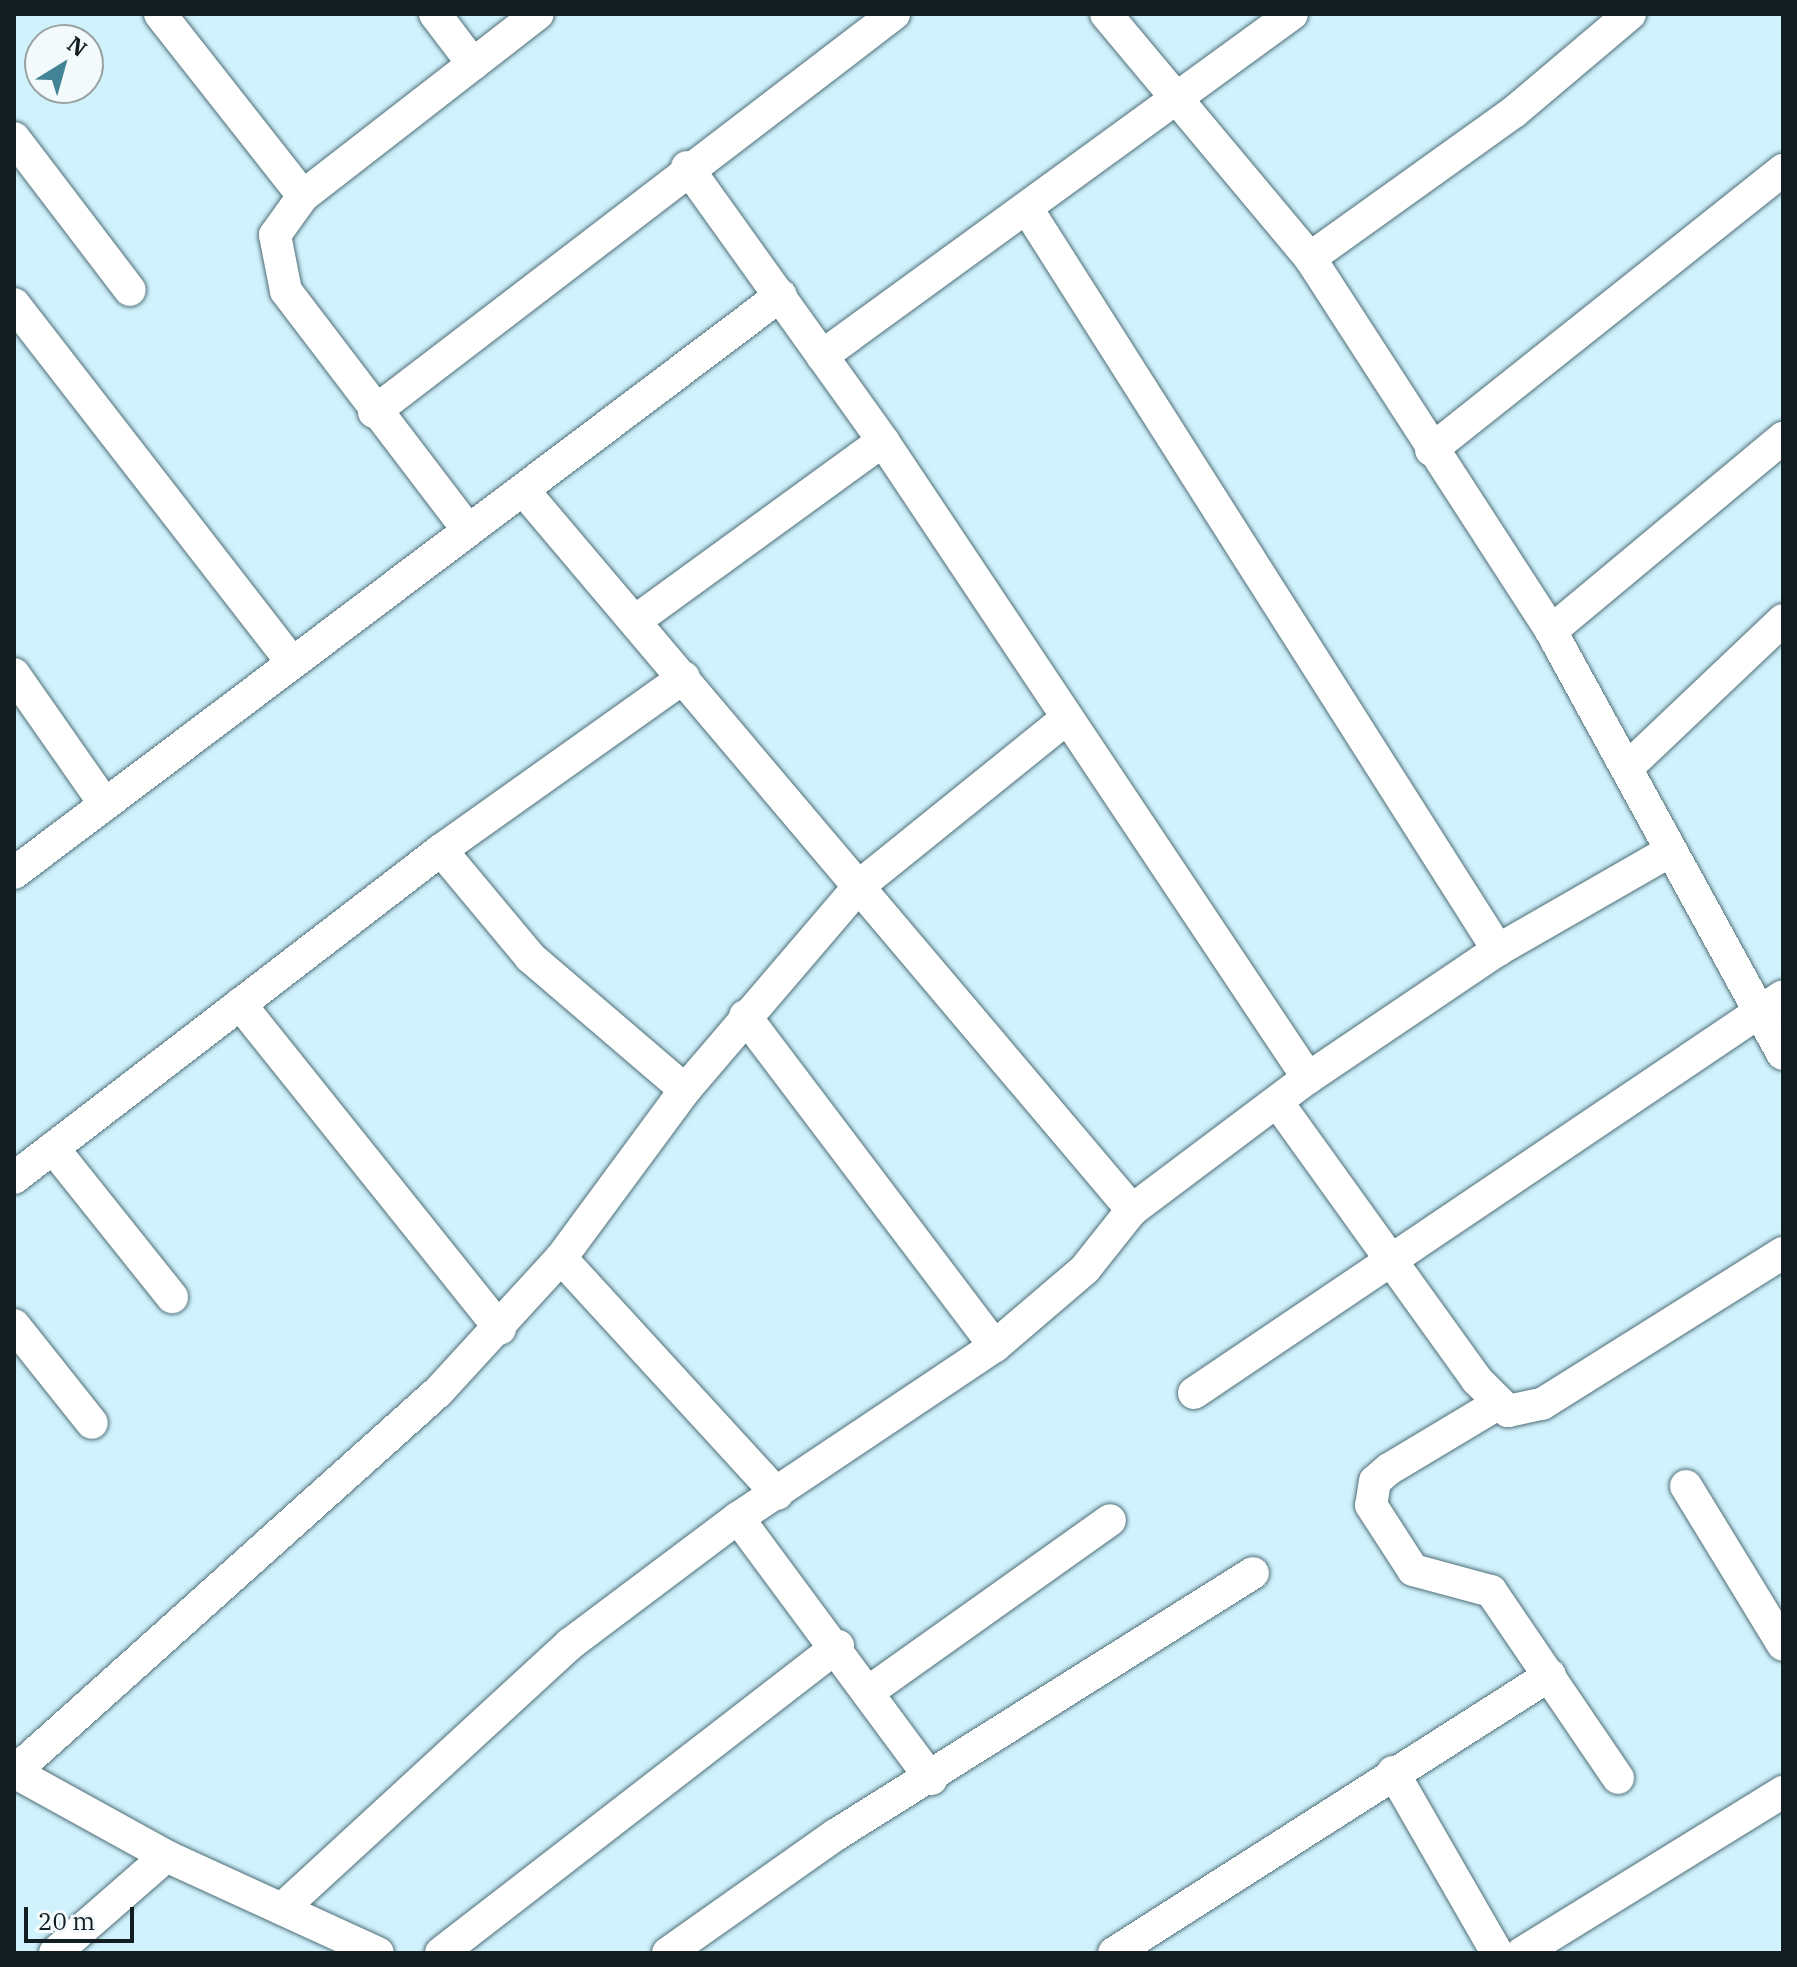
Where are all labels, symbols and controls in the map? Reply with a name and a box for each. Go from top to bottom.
north arrow [24,24,104,104]
text: N [62,29,93,63]
scale bar [28,1891,138,1941]
text: 20 m [38,1905,95,1937]

